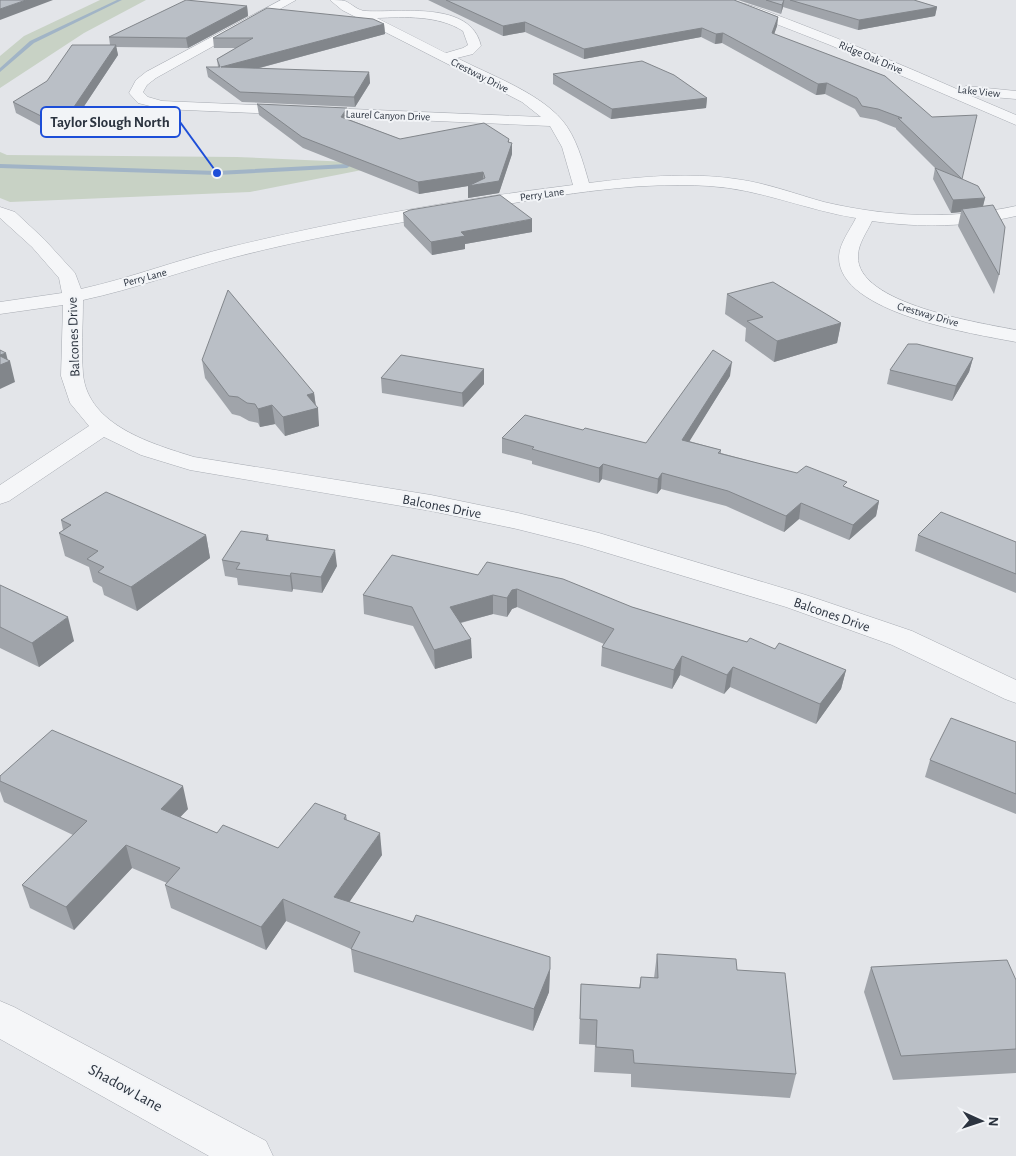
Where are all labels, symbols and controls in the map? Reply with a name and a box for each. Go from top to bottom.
street label: Ridge Oak Drive [837,39,904,76]
street label: Crestway Drive [449,56,510,95]
street label: Lake View [957,84,1001,99]
callout: Taylor Slough North [41,107,180,137]
street label: Laurel Canyon Drive [345,109,430,122]
text: Taylor Slough North [50,115,170,130]
street label: Perry Lane [519,186,565,203]
street label: Perry Lane [122,266,168,289]
street label: Balcones Drive [66,297,82,377]
street label: Crestway Drive [896,300,960,328]
street label: Balcones Drive [401,492,482,521]
street label: Balcones Drive [792,595,872,635]
street label: Shadow Lane [86,1061,165,1115]
north arrow [956,1096,1006,1146]
text: N [986,1116,1000,1127]

